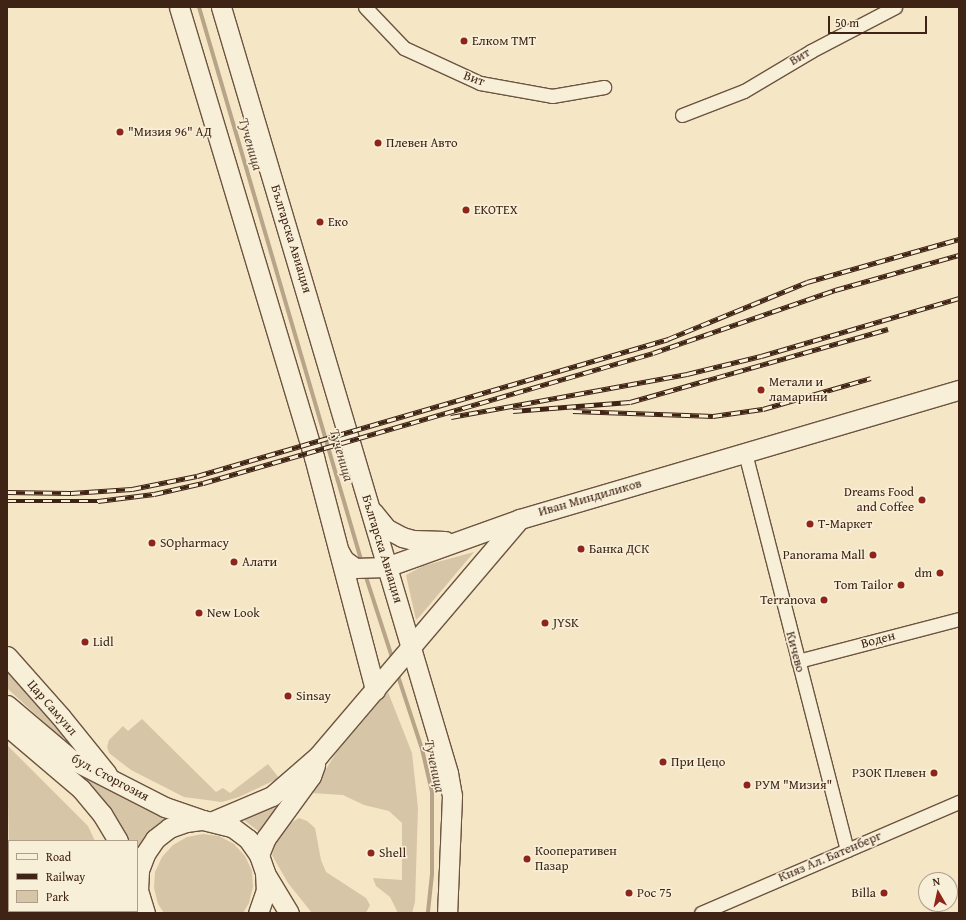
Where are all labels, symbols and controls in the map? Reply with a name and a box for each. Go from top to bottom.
scale bar [830,8,929,34]
text: 50 m [835,14,859,31]
place label: Елком ТМТ [472,33,536,49]
marker: Елком ТМТ [459,36,469,46]
street label: Вит [787,45,813,69]
street label: Вит [461,68,487,90]
water label: Тученица [235,116,267,172]
place label: "Мизия 96" АД [128,124,212,140]
marker: "Мизия 96" АД [115,127,125,137]
place label: Плевен Авто [386,135,458,151]
marker: Плевен Авто [373,138,383,148]
street label: Българска Авиация [267,183,315,295]
place label: EKOTEX [474,202,518,218]
marker: EKOTEX [461,205,471,215]
place label: Еко [328,214,348,230]
marker: Еко [315,217,325,227]
place label: Метали и ламарини [769,375,828,406]
marker: Метали и ламарини [756,385,766,395]
water label: Тученица [326,427,358,483]
street label: Иван Миндиликов [537,476,643,520]
place label: Dreams Food and Coffee [844,485,914,516]
street label: Българска Авиация [358,493,406,605]
marker: Dreams Food and Coffee [917,495,927,505]
place label: Т-Маркет [818,516,872,532]
marker: Т-Маркет [805,519,815,529]
place label: SOpharmacy [160,535,229,551]
marker: SOpharmacy [147,538,157,548]
place label: Банка ДСК [589,541,649,557]
marker: Банка ДСК [576,544,586,554]
place label: Panorama Mall [783,547,865,563]
marker: Panorama Mall [868,550,878,560]
place label: Алати [242,554,277,570]
marker: Алати [229,557,239,567]
place label: dm [914,565,932,581]
marker: dm [935,568,945,578]
place label: Tom Tailor [834,577,893,593]
marker: Tom Tailor [896,580,906,590]
place label: Terranova [760,592,816,608]
marker: Terranova [819,595,829,605]
place label: New Look [207,605,260,621]
marker: New Look [194,608,204,618]
place label: JYSK [553,615,579,631]
marker: JYSK [540,618,550,628]
street label: Воден [859,628,897,652]
street label: Кичево [782,630,808,674]
place label: Lidl [93,634,114,650]
marker: Lidl [80,637,90,647]
street label: Цар Самуил [24,677,80,739]
place label: Sinsay [296,688,331,704]
marker: Sinsay [283,691,293,701]
water label: Тученица [421,738,449,794]
street label: бул. Сторгозия [69,751,151,805]
place label: При Цецо [671,754,725,770]
marker: При Цецо [658,757,668,767]
place label: РЗОК Плевен [852,765,926,781]
marker: РЗОК Плевен [929,768,939,778]
place label: РУМ "Мизия" [755,777,832,793]
marker: РУМ "Мизия" [742,780,752,790]
street label: Княз Ал. Батенберг [776,828,884,886]
legend [8,840,138,912]
place label: Кооперативен Пазар [535,844,617,875]
place label: Shell [379,845,406,861]
text: Road [46,848,71,865]
marker: Shell [366,848,376,858]
marker: Кооперативен Пазар [522,854,532,864]
text: Railway [46,868,85,885]
north arrow [918,872,958,912]
text: N [931,873,941,890]
place label: Рос 75 [637,885,672,901]
place label: Billa [852,885,876,901]
text: Park [46,888,69,905]
marker: Рос 75 [624,888,634,898]
marker: Billa [879,888,889,898]

